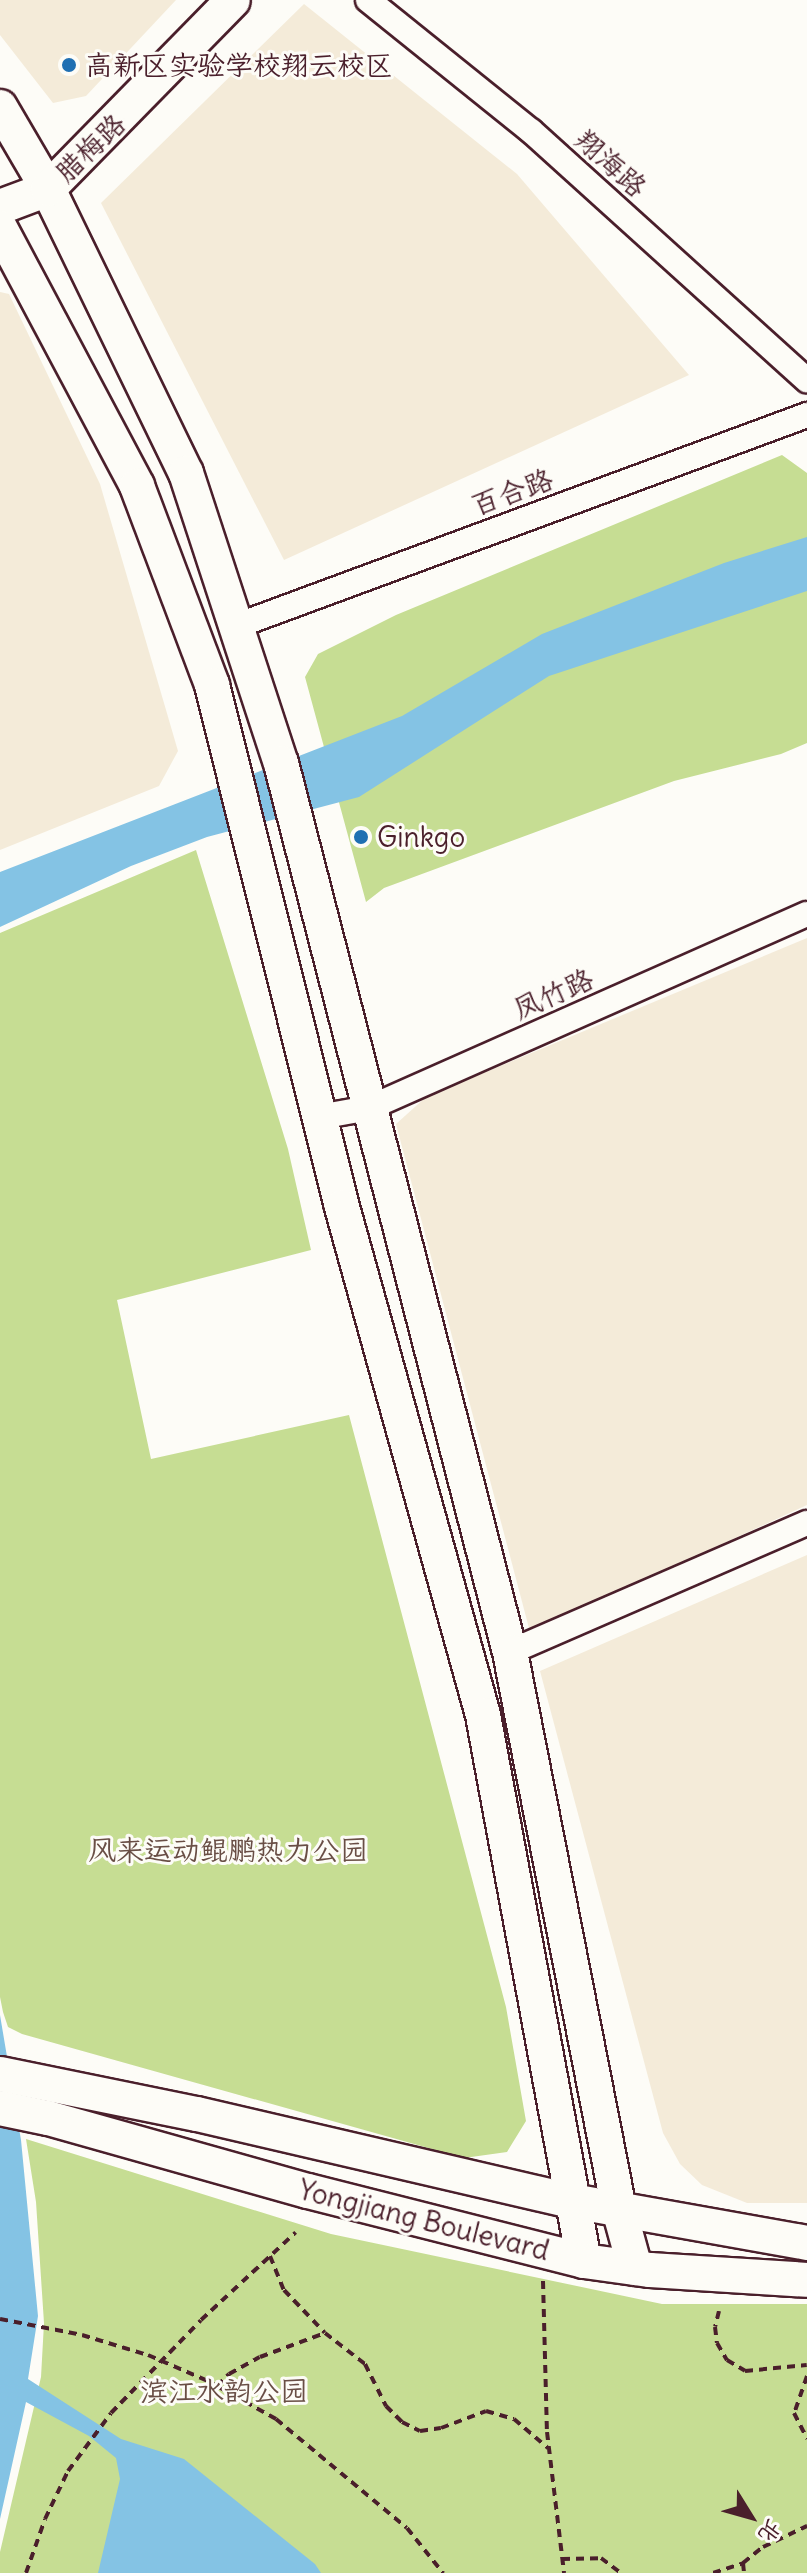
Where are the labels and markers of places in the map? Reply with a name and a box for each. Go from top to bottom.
place label: 高新区实验学校翔云校区 [85,48,393,82]
marker: 高新区实验学校翔云校区 [60,56,78,74]
place label: Ginkgo [377,820,465,854]
marker: Ginkgo [352,828,370,846]

